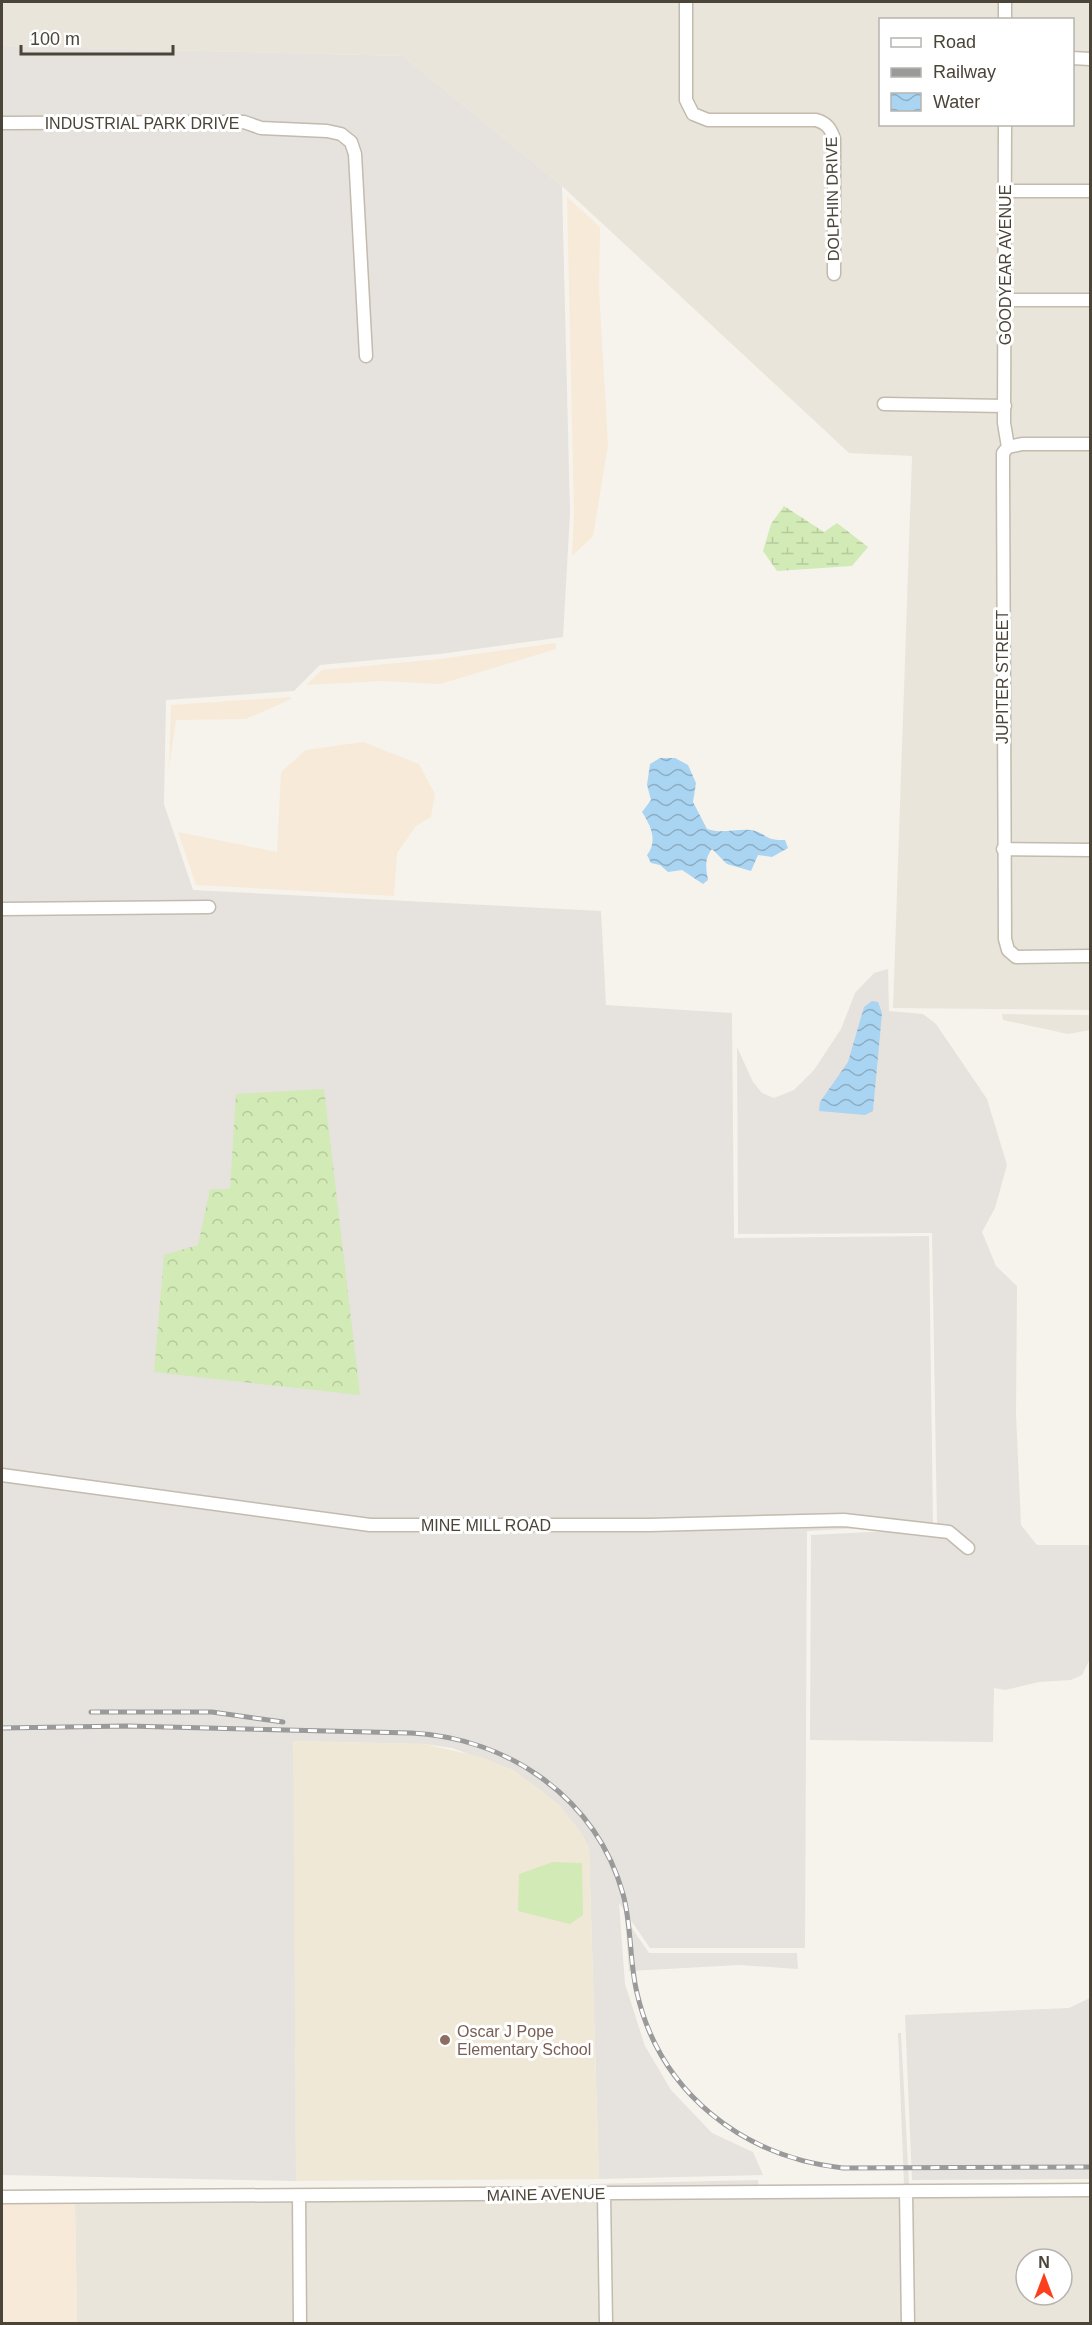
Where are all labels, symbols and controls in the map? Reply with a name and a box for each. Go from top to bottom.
scale bar [21,18,172,56]
legend [879,18,1074,126]
text: 100 m [30,29,80,49]
text: Road [933,32,976,52]
text: Railway [933,62,996,82]
text: Water [933,92,980,112]
street label: INDUSTRIAL PARK DRIVE [45,115,239,132]
street label: DOLPHIN DRIVE [823,137,842,261]
street label: GOODYEAR AVENUE [997,185,1014,345]
street label: JUPITER STREET [994,610,1011,744]
street label: MINE MILL ROAD [421,1517,551,1534]
place label: Oscar J Pope Elementary School [457,2023,591,2058]
marker: Oscar J Pope Elementary School [438,2033,452,2047]
street label: MAINE AVENUE [486,2185,606,2204]
north arrow [1014,2247,1074,2307]
text: N [1038,2254,1050,2271]

